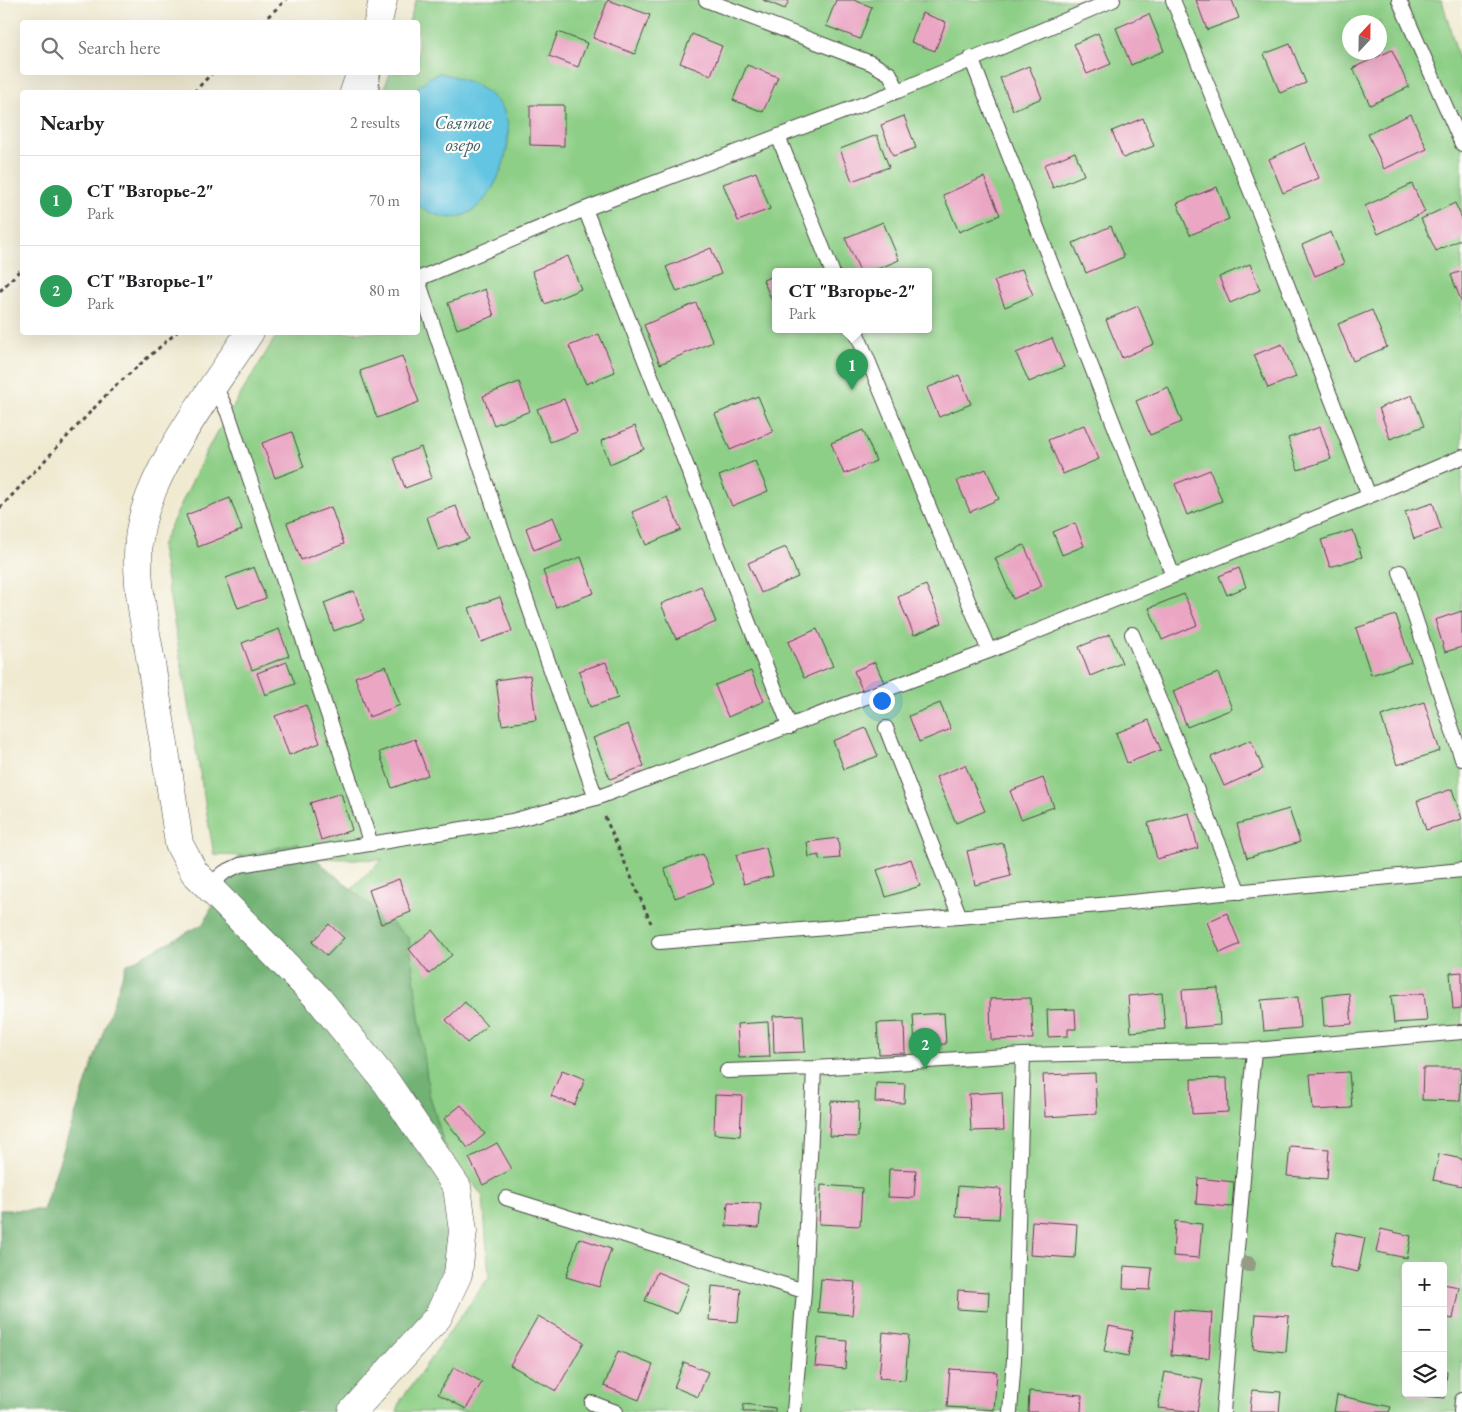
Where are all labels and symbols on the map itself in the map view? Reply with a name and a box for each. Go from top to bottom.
north arrow [1342,15,1387,60]
water label: Святое озеро [435,110,492,157]
pin: 1 [836,349,868,390]
your location [869,688,895,714]
pin: 2 [909,1028,941,1069]

